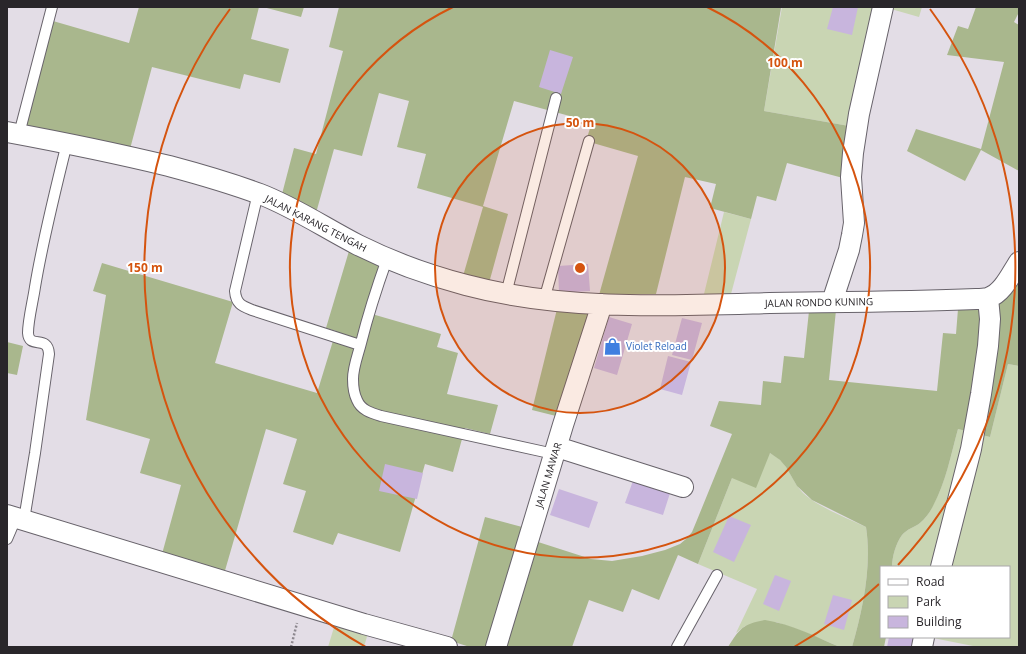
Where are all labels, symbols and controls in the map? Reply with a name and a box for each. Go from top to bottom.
text: 100 m [767,54,803,71]
text: 50 m [566,114,594,131]
street label: JALAN KARANG TENGAH [262,191,369,255]
text: 150 m [127,259,163,276]
centre of rings [573,261,587,275]
street label: JALAN RONDO KUNING [764,294,873,310]
shop icon: Violet Reload [603,336,623,356]
place label: Violet Reload [626,339,687,353]
street label: JALAN MAWAR [531,441,565,510]
legend [880,566,1010,638]
text: Road [916,573,945,590]
text: Park [916,593,942,610]
text: Building [916,613,962,630]

